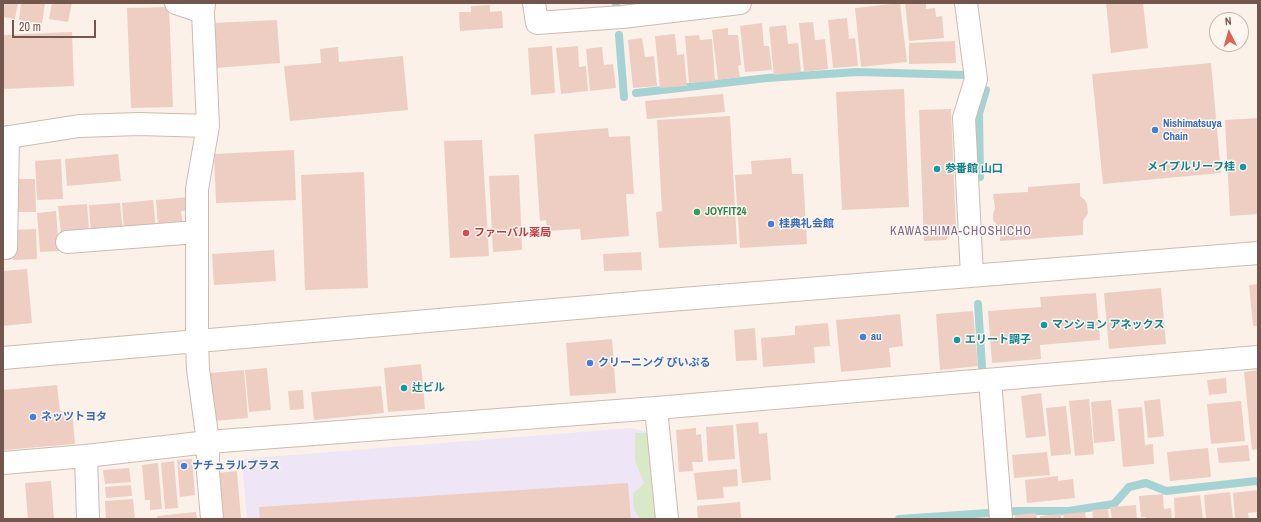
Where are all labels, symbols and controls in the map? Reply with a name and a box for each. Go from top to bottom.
scale bar [14,12,98,38]
north arrow [1209,12,1249,52]
text: N [1224,14,1232,28]
text: 20 m [19,19,41,35]
place label: Nishimatsuya Chain [1163,117,1222,143]
marker: Nishimatsuya Chain [1150,125,1160,135]
place label: メイプルリーフ桂 [1147,160,1235,174]
place label: 参番館 山口 [945,162,1003,176]
marker: メイプルリーフ桂 [1238,162,1248,172]
marker: 参番館 山口 [932,164,942,174]
place label: JOYFIT24 [705,205,747,219]
marker: JOYFIT24 [692,207,702,217]
place label: 桂典礼会館 [779,217,834,231]
marker: 桂典礼会館 [766,219,776,229]
district label: KAWASHIMA-CHOSHICHO [890,225,1032,239]
place label: ファーバル薬局 [474,226,551,240]
marker: ファーバル薬局 [461,228,471,238]
place label: マンション アネックス [1052,318,1165,332]
marker: マンション アネックス [1039,320,1049,330]
place label: au [871,330,882,344]
marker: au [858,332,868,342]
place label: エリート調子 [965,333,1031,347]
marker: エリート調子 [952,335,962,345]
place label: クリーニング ぴいぷる [598,356,711,370]
marker: クリーニング ぴいぷる [585,358,595,368]
place label: 辻ビル [412,381,445,395]
marker: 辻ビル [399,383,409,393]
place label: ネッツトヨタ [41,410,107,424]
marker: ネッツトヨタ [28,412,38,422]
place label: ナチュラルプラス [192,459,280,473]
marker: ナチュラルプラス [179,461,189,471]

